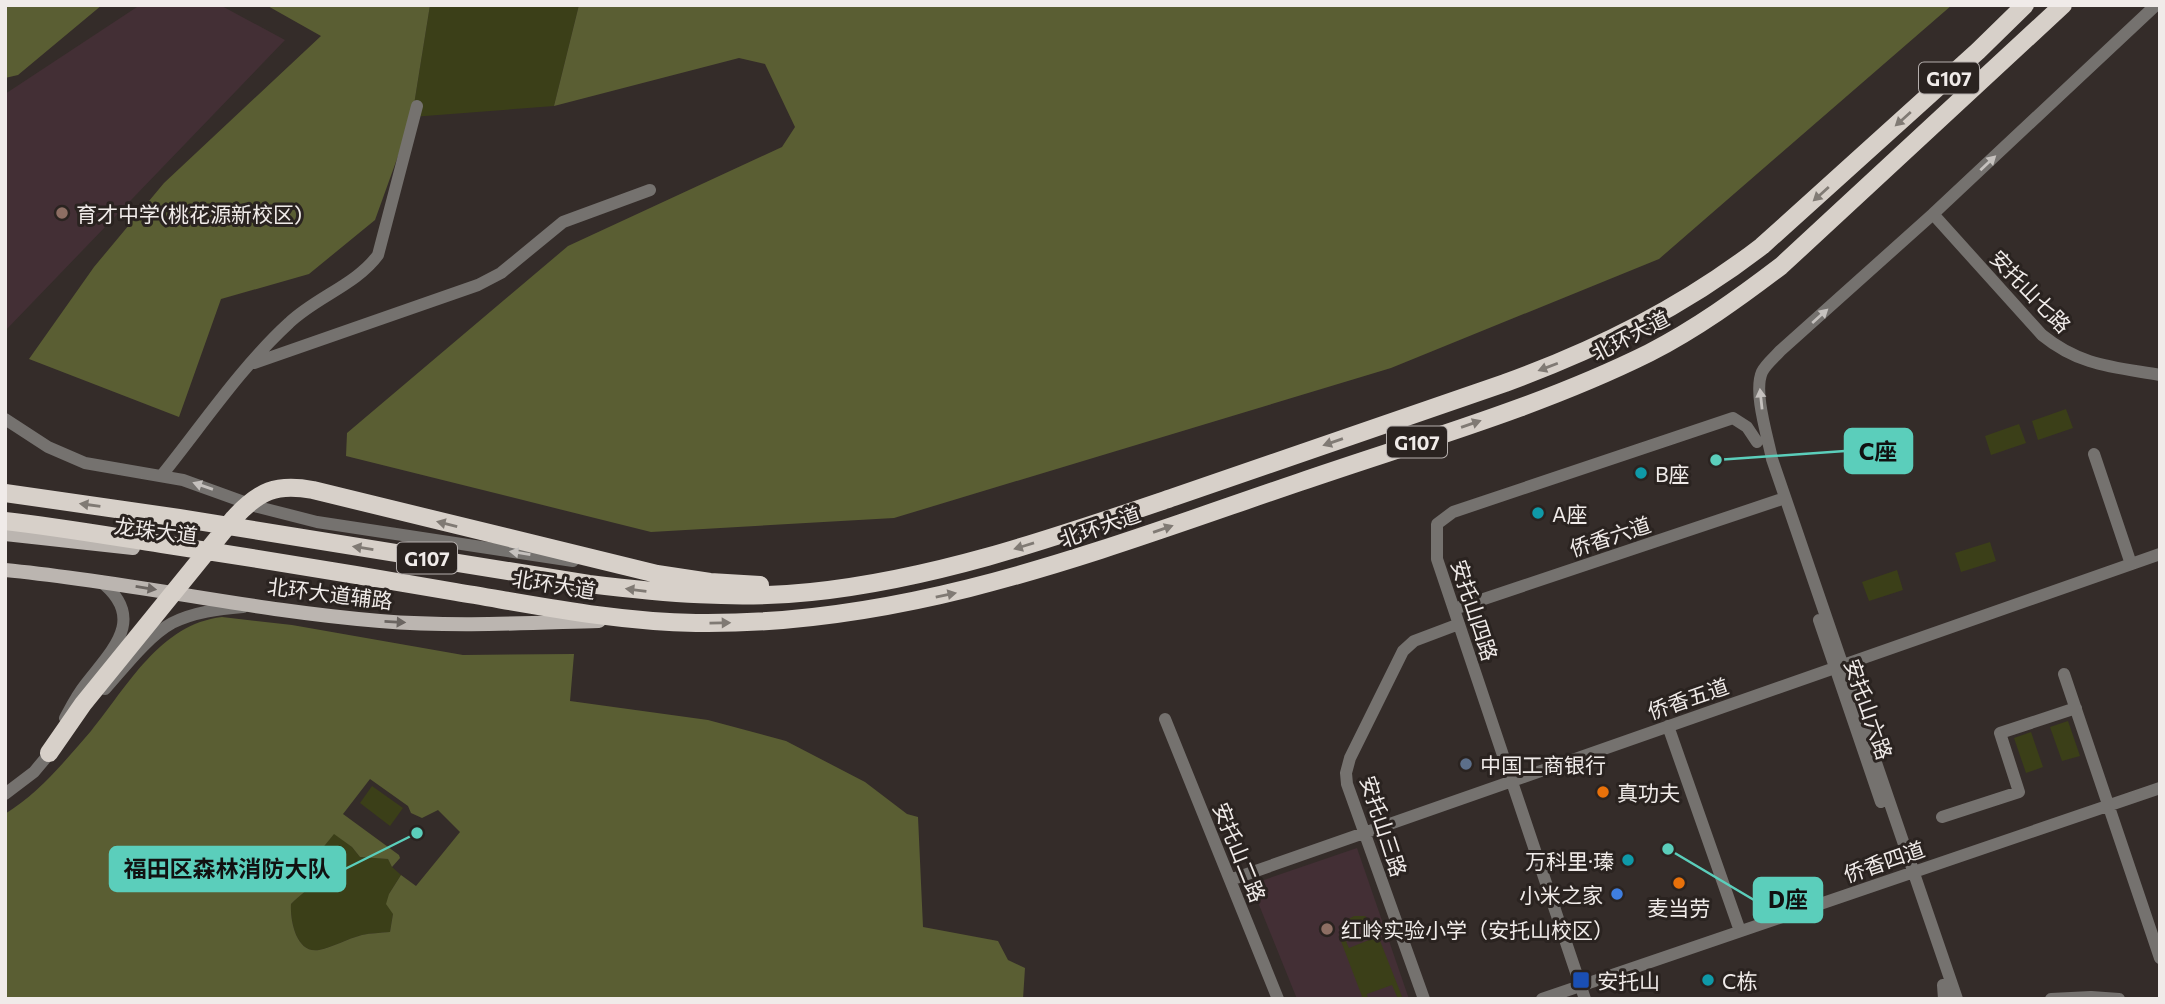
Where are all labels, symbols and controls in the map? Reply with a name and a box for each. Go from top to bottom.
road number: G107 [1919,62,1979,94]
one-way arrow [1895,110,1912,126]
one-way arrow [1979,155,1997,171]
one-way arrow [1812,186,1830,202]
place label: 育才中学(桃花源新校区) [76,201,302,226]
marker: 育才中学(桃花源新校区) [54,205,70,221]
street label: 安托山七路 [1986,245,2076,337]
street label: 北环大道 [1587,305,1673,365]
one-way arrow [1811,308,1829,324]
one-way arrow [1537,362,1558,373]
one-way arrow [1756,388,1767,410]
one-way arrow [1461,418,1482,428]
road number: G107 [1387,426,1447,458]
callout: C座 [1845,429,1912,473]
one-way arrow [1322,437,1343,448]
text: C座 [1859,437,1897,465]
place label: B座 [1655,461,1690,486]
marker: B座 [1633,465,1649,481]
one-way arrow [192,480,213,491]
one-way arrow [79,500,101,511]
street label: 北环大道 [1056,501,1144,551]
place label: A座 [1552,501,1588,526]
marker: A座 [1530,505,1546,521]
street label: 侨香六道 [1566,511,1654,561]
street label: 龙珠大道 [113,512,199,548]
one-way arrow [435,518,457,529]
one-way arrow [1153,523,1174,533]
one-way arrow [1014,541,1035,551]
one-way arrow [352,542,374,553]
road number: G107 [397,542,457,573]
one-way arrow [509,547,531,558]
street label: 安托山四路 [1447,556,1503,664]
street label: 北环大道 [511,565,597,603]
street label: 北环大道辅路 [266,573,394,613]
one-way arrow [135,583,157,594]
one-way arrow [625,584,647,595]
one-way arrow [935,590,957,601]
one-way arrow [385,617,407,628]
one-way arrow [710,617,732,629]
street label: 安托山六路 [1840,655,1898,763]
street label: 侨香五道 [1644,673,1732,723]
place label: 中国工商银行 [1480,752,1606,777]
marker: 中国工商银行 [1458,756,1474,772]
street label: 安托山三路 [1356,772,1412,880]
place label: 真功夫 [1617,780,1680,805]
marker: 真功夫 [1595,784,1611,800]
street label: 安托山二路 [1209,799,1271,905]
street label: 侨香四道 [1840,836,1928,886]
callout: 福田区森林消防大队 [110,847,345,891]
place label: 万科里·瑧 [1525,848,1614,873]
marker: 万科里·瑧 [1620,852,1636,868]
text: 福田区森林消防大队 [124,854,331,882]
marker: 麦当劳 [1671,875,1687,891]
callout: D座 [1754,878,1822,922]
place label: 小米之家 [1519,882,1603,907]
text: D座 [1768,885,1808,913]
marker: 小米之家 [1609,886,1625,902]
place label: 麦当劳 [1648,895,1711,920]
place label: 红岭实验小学（安托山校区） [1341,917,1614,942]
marker: 红岭实验小学（安托山校区） [1319,921,1335,937]
place label: 安托山 [1597,968,1660,993]
place label: C栋 [1722,968,1757,993]
marker: 安托山 [1571,970,1591,990]
marker: C栋 [1700,972,1716,988]

